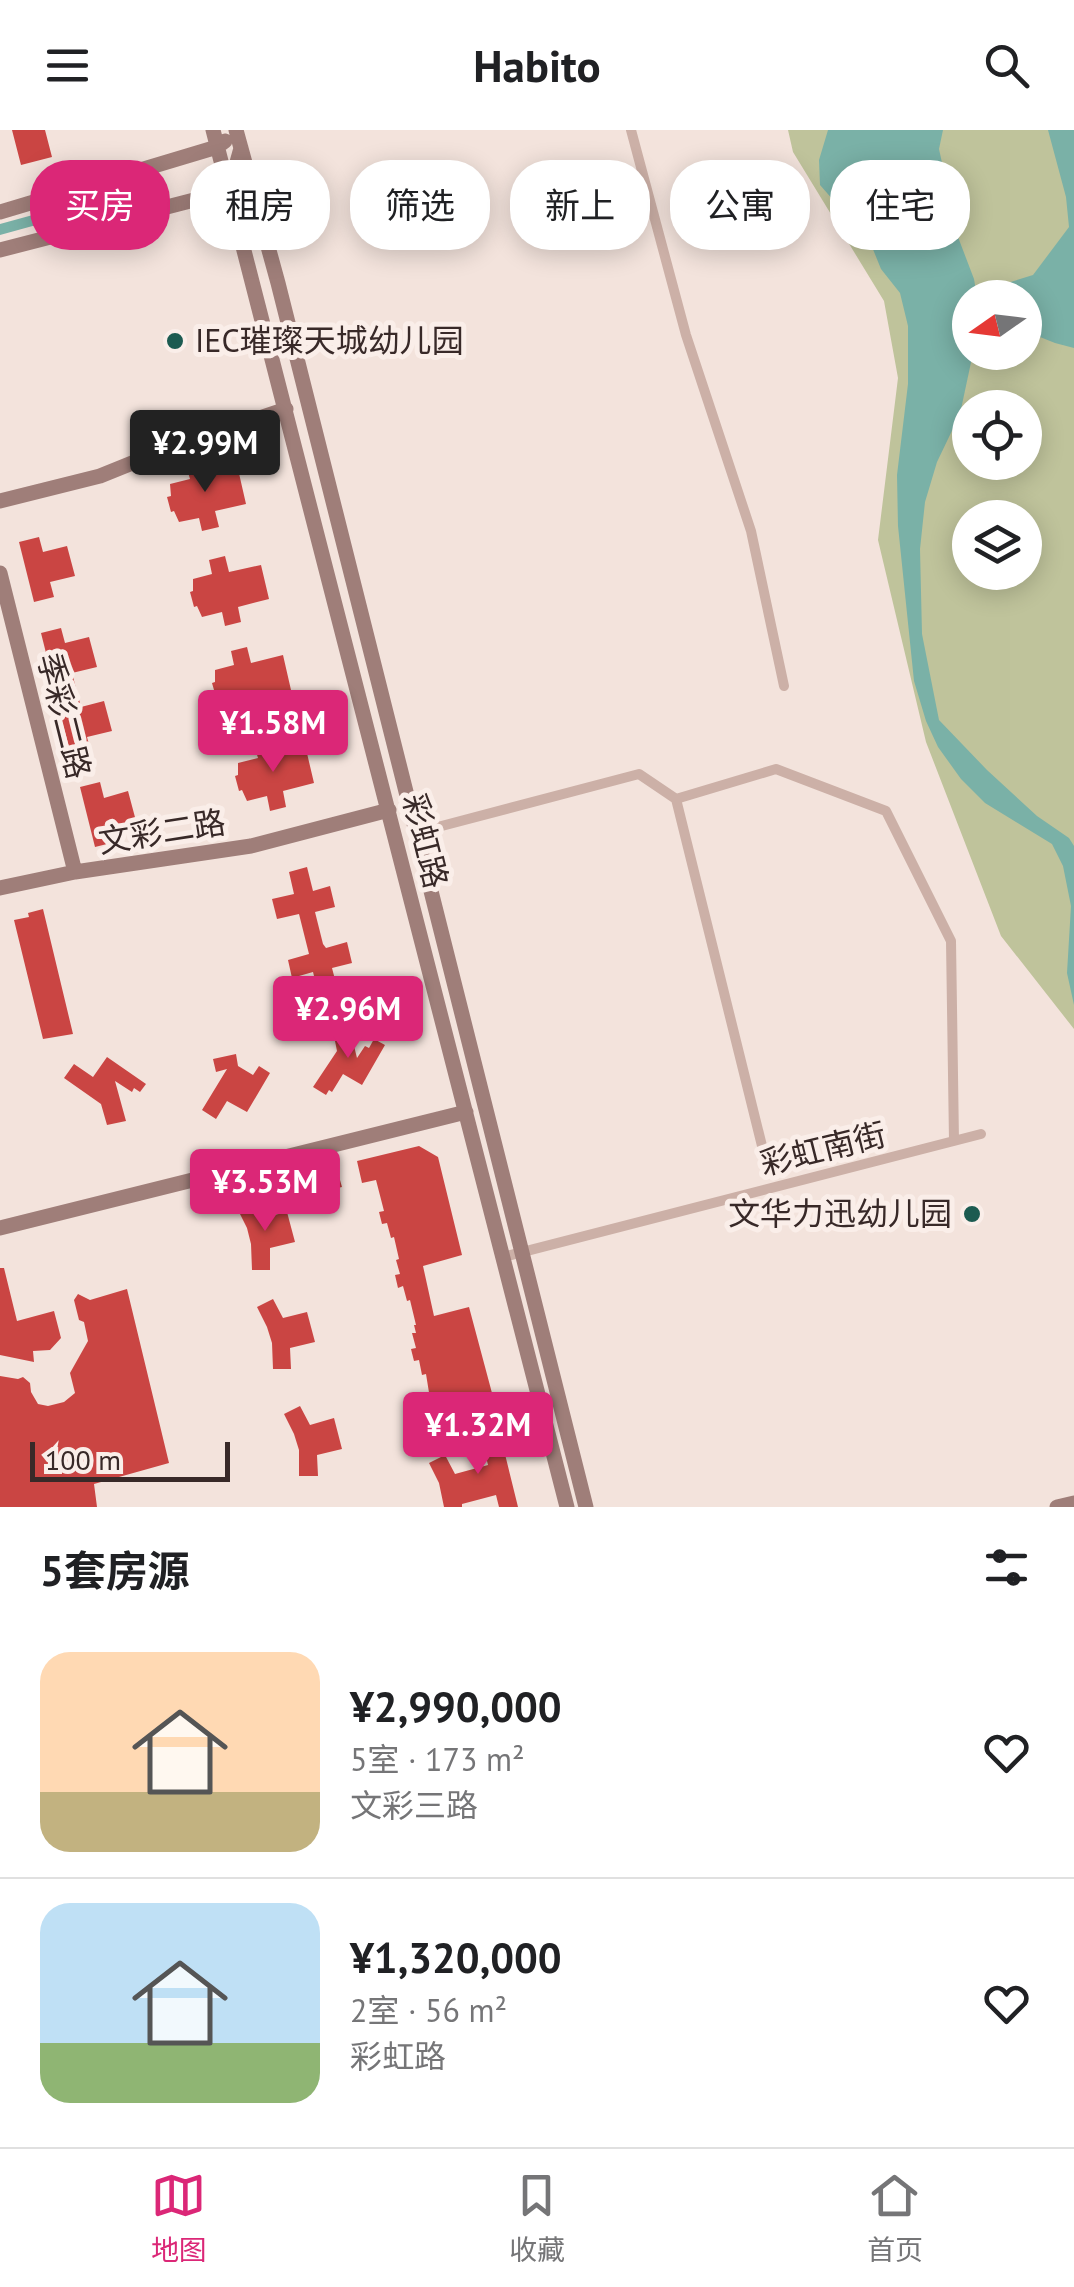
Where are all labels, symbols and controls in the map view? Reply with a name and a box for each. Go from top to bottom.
text: Habito [473,36,601,94]
icon: menu [40,38,95,93]
icon: search [979,38,1034,93]
chip: 买房 [30,160,170,250]
chip: 租房 [190,160,330,250]
chip: 筛选 [350,160,490,250]
chip: 新上 [510,160,650,250]
chip: 公寓 [670,160,810,250]
chip: 住宅 [830,160,970,250]
north arrow [952,280,1042,370]
map controls [952,280,1042,590]
place label: IEC璀璨天城幼儿园 [195,319,464,361]
marker: IEC璀璨天城幼儿园 [164,330,186,352]
button: locate [952,390,1042,480]
pin: ¥2.99M [124,410,286,495]
text: ¥2.99M [152,421,258,463]
button: layers [952,500,1042,590]
street label: 季彩二路 [29,649,101,783]
pin: ¥1.58M [192,690,354,775]
text: ¥1.58M [220,701,326,743]
street label: 彩虹路 [394,789,458,892]
street label: 文彩二路 [95,800,228,862]
pin: ¥2.96M [267,976,429,1061]
text: ¥2.96M [295,987,401,1029]
street label: 彩虹南街 [756,1112,890,1184]
pin: ¥3.53M [184,1149,346,1234]
text: ¥3.53M [212,1160,318,1202]
place label: 文华力迅幼儿园 [728,1192,952,1234]
marker: 文华力迅幼儿园 [961,1203,983,1225]
pin: ¥1.32M [397,1392,559,1477]
text: ¥1.32M [425,1403,531,1445]
scale bar [30,1437,230,1482]
text: 100 m [45,1441,121,1478]
icon: filters [979,1540,1034,1595]
text: 5套房源 [40,1543,190,1598]
text: ¥2,990,000 [350,1679,562,1734]
icon: home [120,1692,240,1812]
icon: heart [979,1725,1034,1780]
text: 5室 · 173 m² [350,1738,525,1780]
text: 文彩三路 [350,1784,478,1826]
text: ¥1,320,000 [350,1930,562,1985]
icon: home [120,1943,240,2063]
icon: heart [979,1976,1034,2031]
text: 2室 · 56 m² [350,1989,507,2031]
text: 彩虹路 [350,2035,446,2077]
tab: 地图 [151,2168,207,2268]
tab: 收藏 [509,2168,565,2268]
tab: 首页 [867,2168,923,2268]

